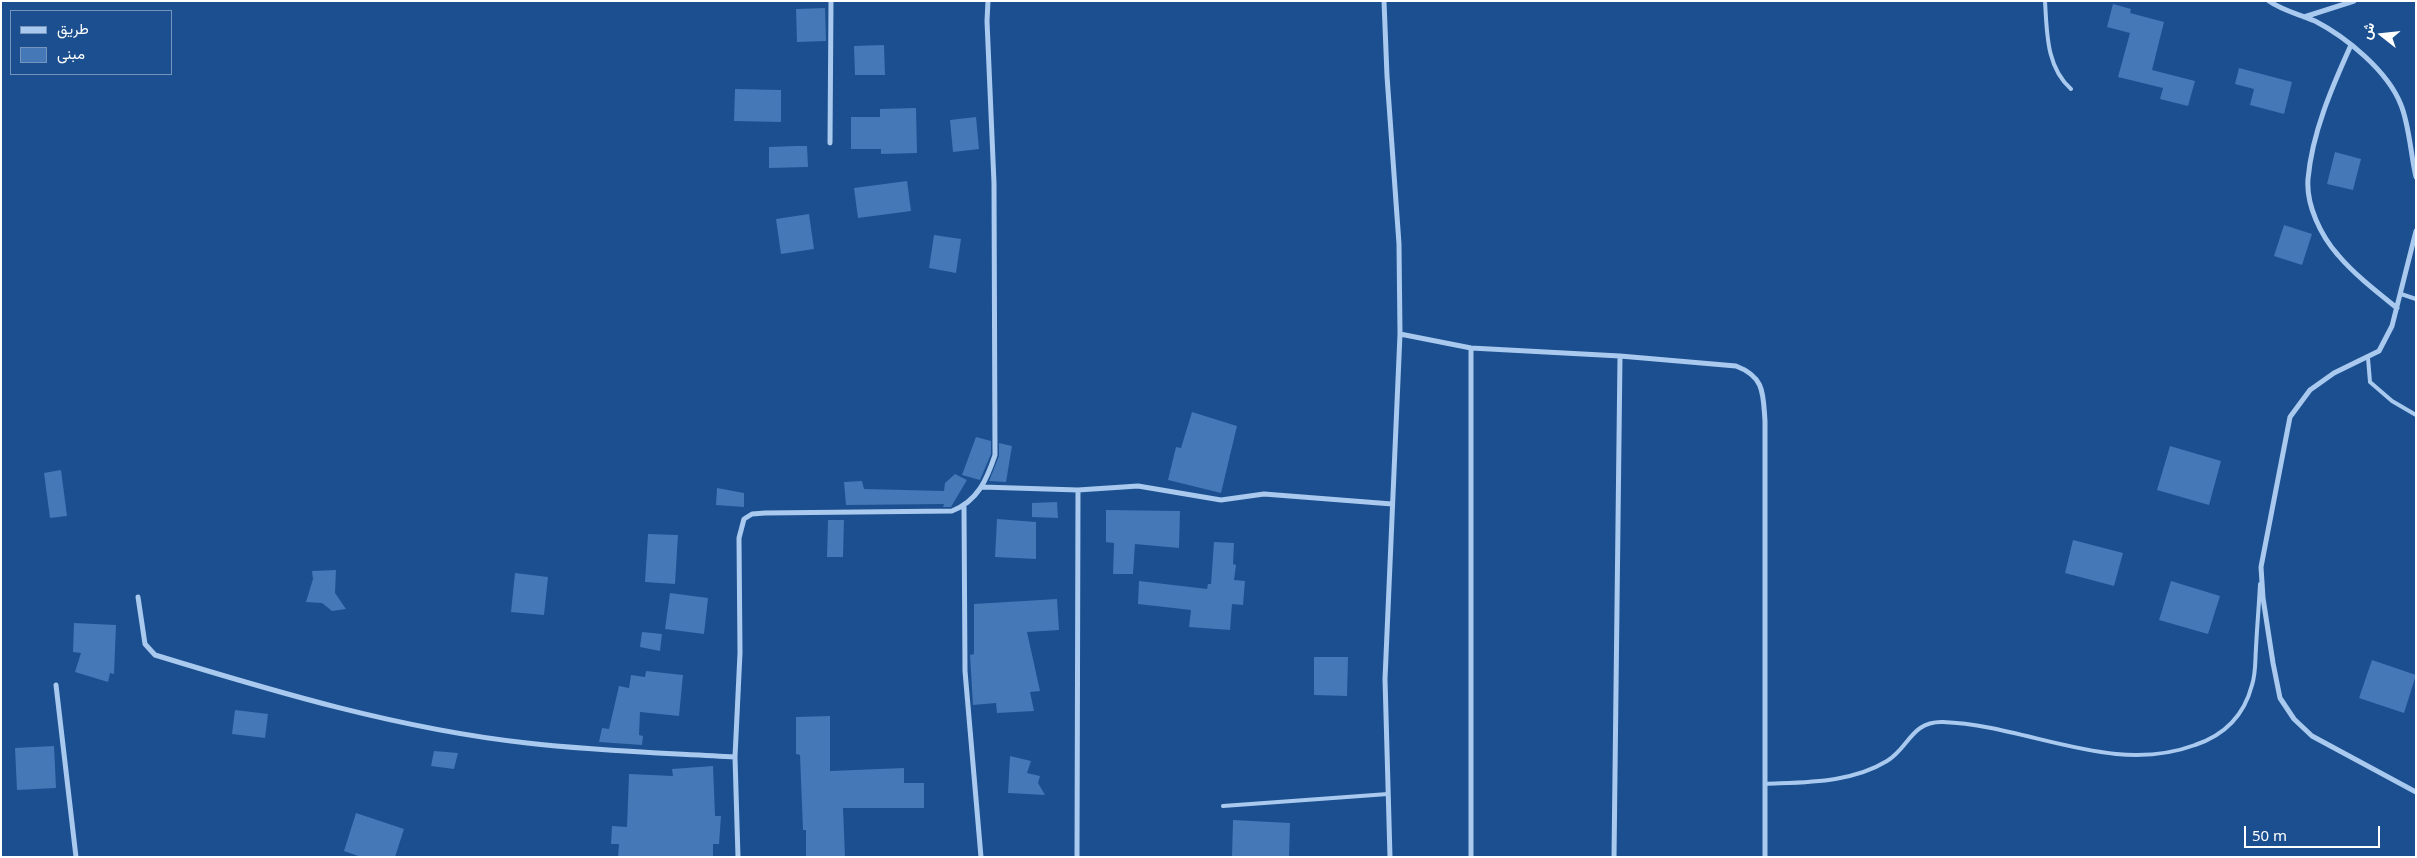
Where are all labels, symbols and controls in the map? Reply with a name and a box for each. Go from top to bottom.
legend [10,10,172,75]
north arrow [2357,10,2407,60]
text: طريق [57,18,89,38]
text: ش [2356,20,2379,41]
text: مبنى [57,43,85,63]
scale bar [2247,816,2383,848]
text: 50 m [2252,825,2287,845]

